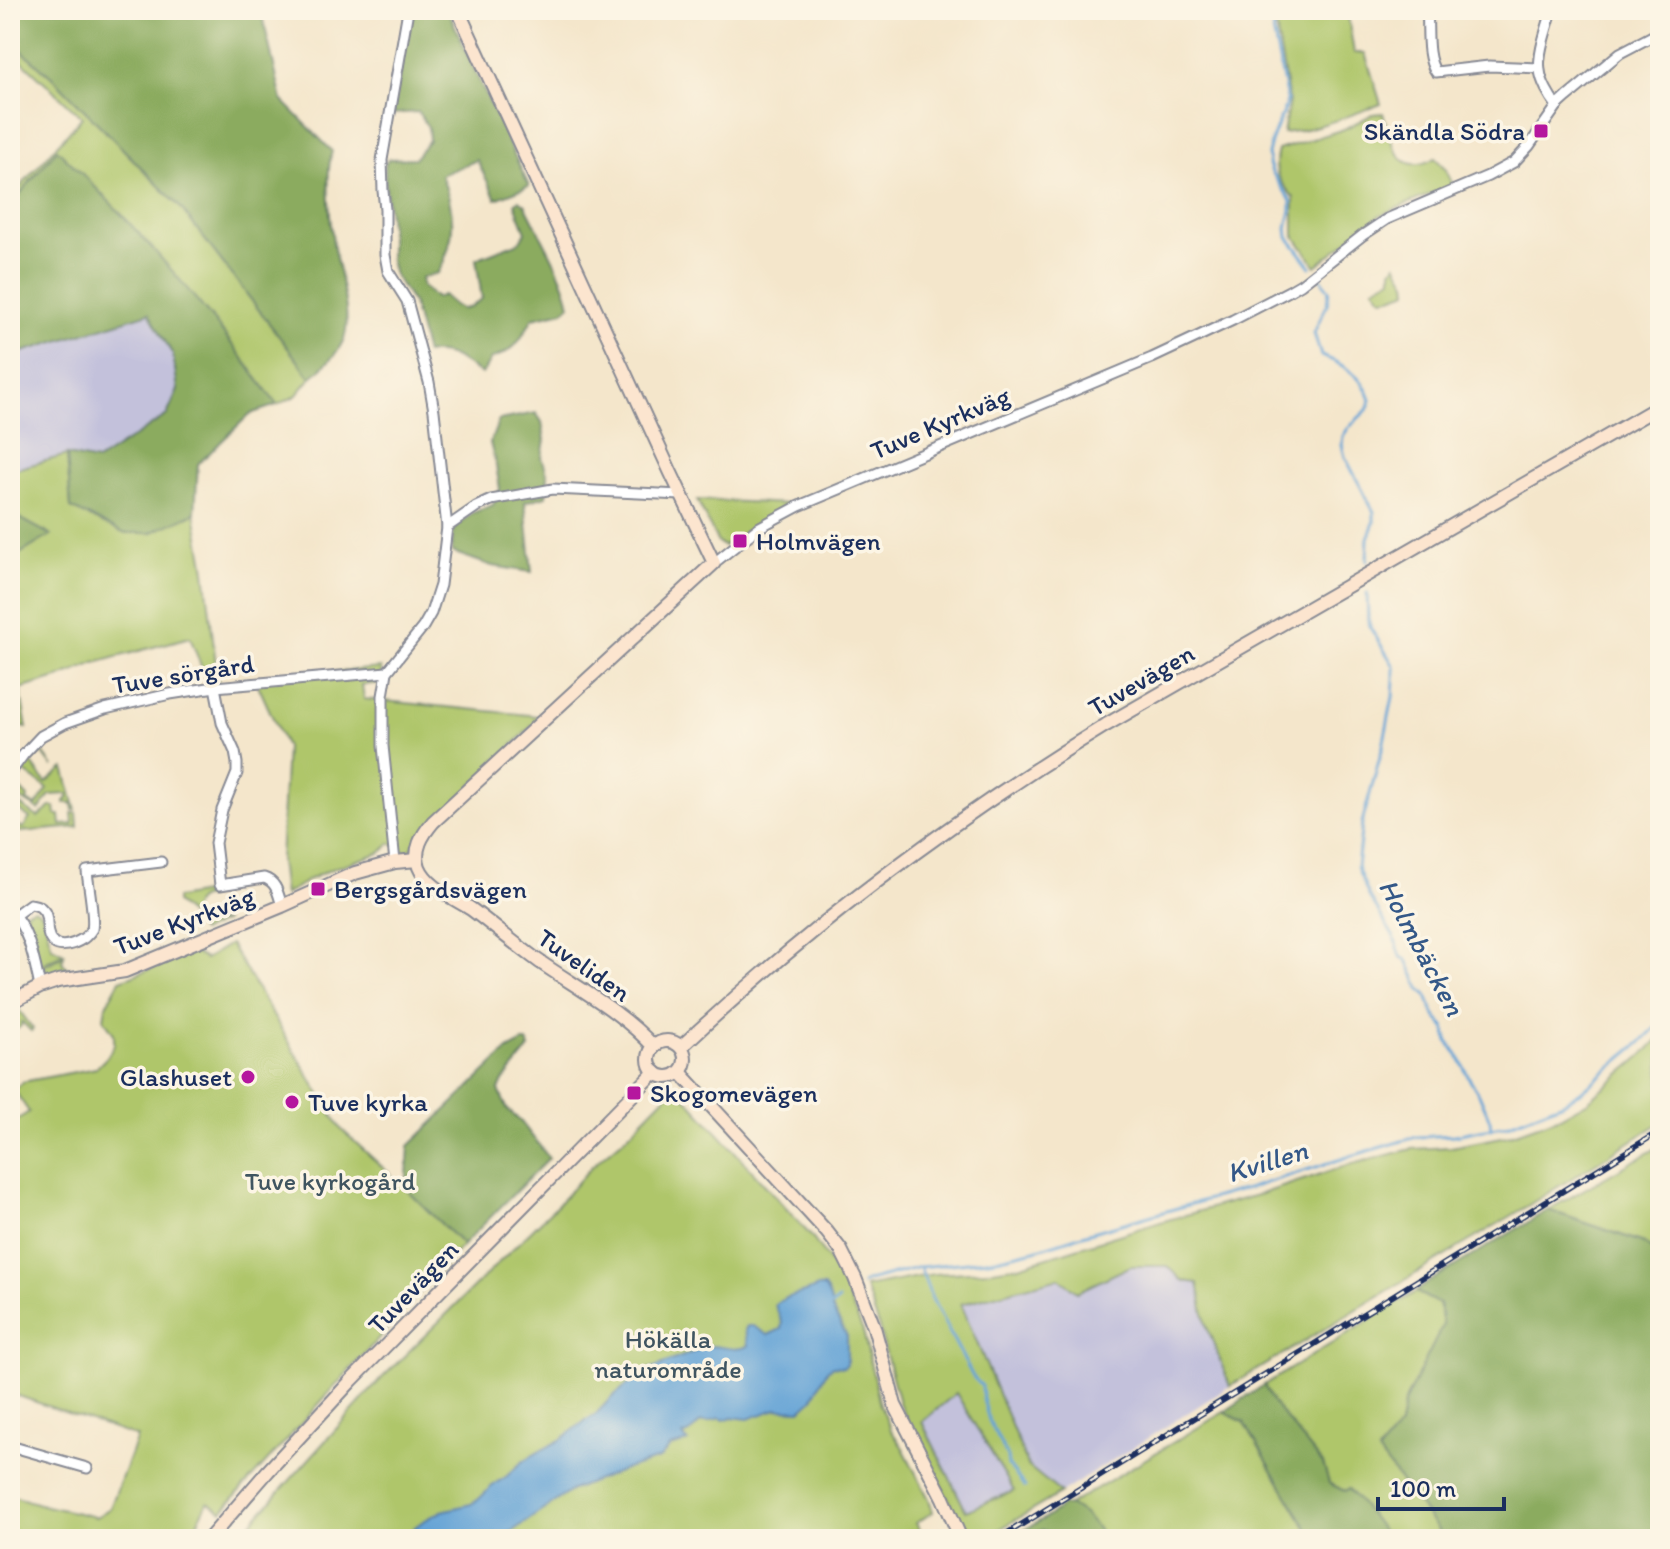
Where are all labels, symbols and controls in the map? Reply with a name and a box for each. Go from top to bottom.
place label: Skändla Södra [1364,115,1525,147]
marker: Skändla Södra [1532,122,1550,140]
street label: Tuve Kyrkväg [865,379,1015,467]
place label: Holmvägen [756,525,881,557]
marker: Holmvägen [731,532,749,550]
street label: Tuvevägen [1082,637,1200,723]
street label: Tuve sörgård [110,647,256,701]
place label: Bergsgårdsvägen [334,873,527,905]
water label: Holmbäcken [1372,873,1473,1022]
street label: Tuve Kyrkväg [109,879,260,963]
marker: Bergsgårdsvägen [309,880,327,898]
street label: Tuveliden [531,921,637,1009]
place label: Glashuset [120,1061,232,1093]
marker: Glashuset [239,1068,257,1086]
place label: Skogomevägen [650,1077,818,1109]
marker: Skogomevägen [625,1084,643,1102]
place label: Tuve kyrka [308,1086,428,1118]
marker: Tuve kyrka [283,1093,301,1111]
water label: Kvillen [1223,1133,1312,1189]
park label: Tuve kyrkogård [245,1165,415,1197]
street label: Tuvevägen [361,1233,466,1340]
park label: Hökälla naturområde [594,1323,742,1385]
scale bar [1378,1461,1504,1511]
text: 100 m [1390,1474,1456,1503]

